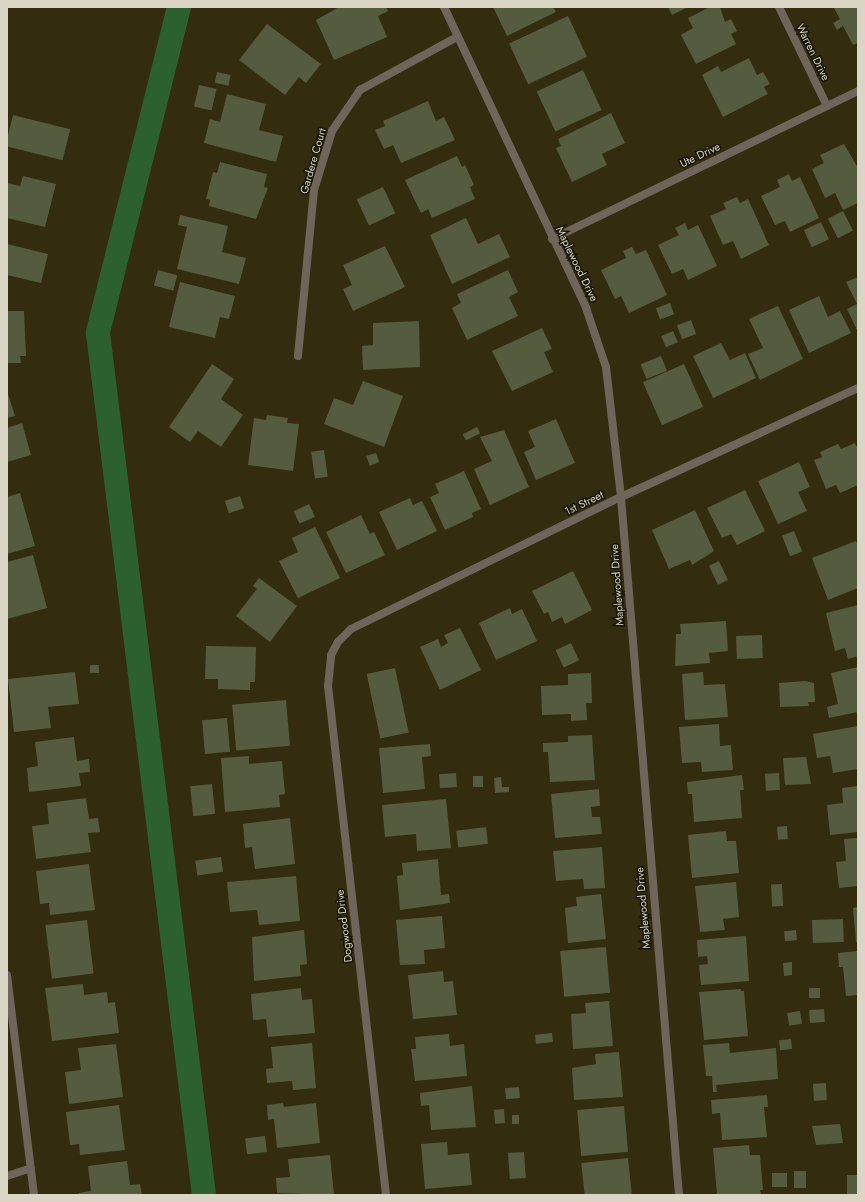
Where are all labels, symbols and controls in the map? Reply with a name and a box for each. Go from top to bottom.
street label: Warren Drive [794,21,832,83]
street label: Gardere Court [297,127,329,195]
street label: Ute Drive [678,140,722,170]
street label: Maplewood Drive [553,224,601,304]
street label: 1st Street [562,488,606,518]
street label: Maplewood Drive [608,544,626,626]
street label: Maplewood Drive [633,867,653,949]
street label: Dogwood Drive [333,889,355,963]

